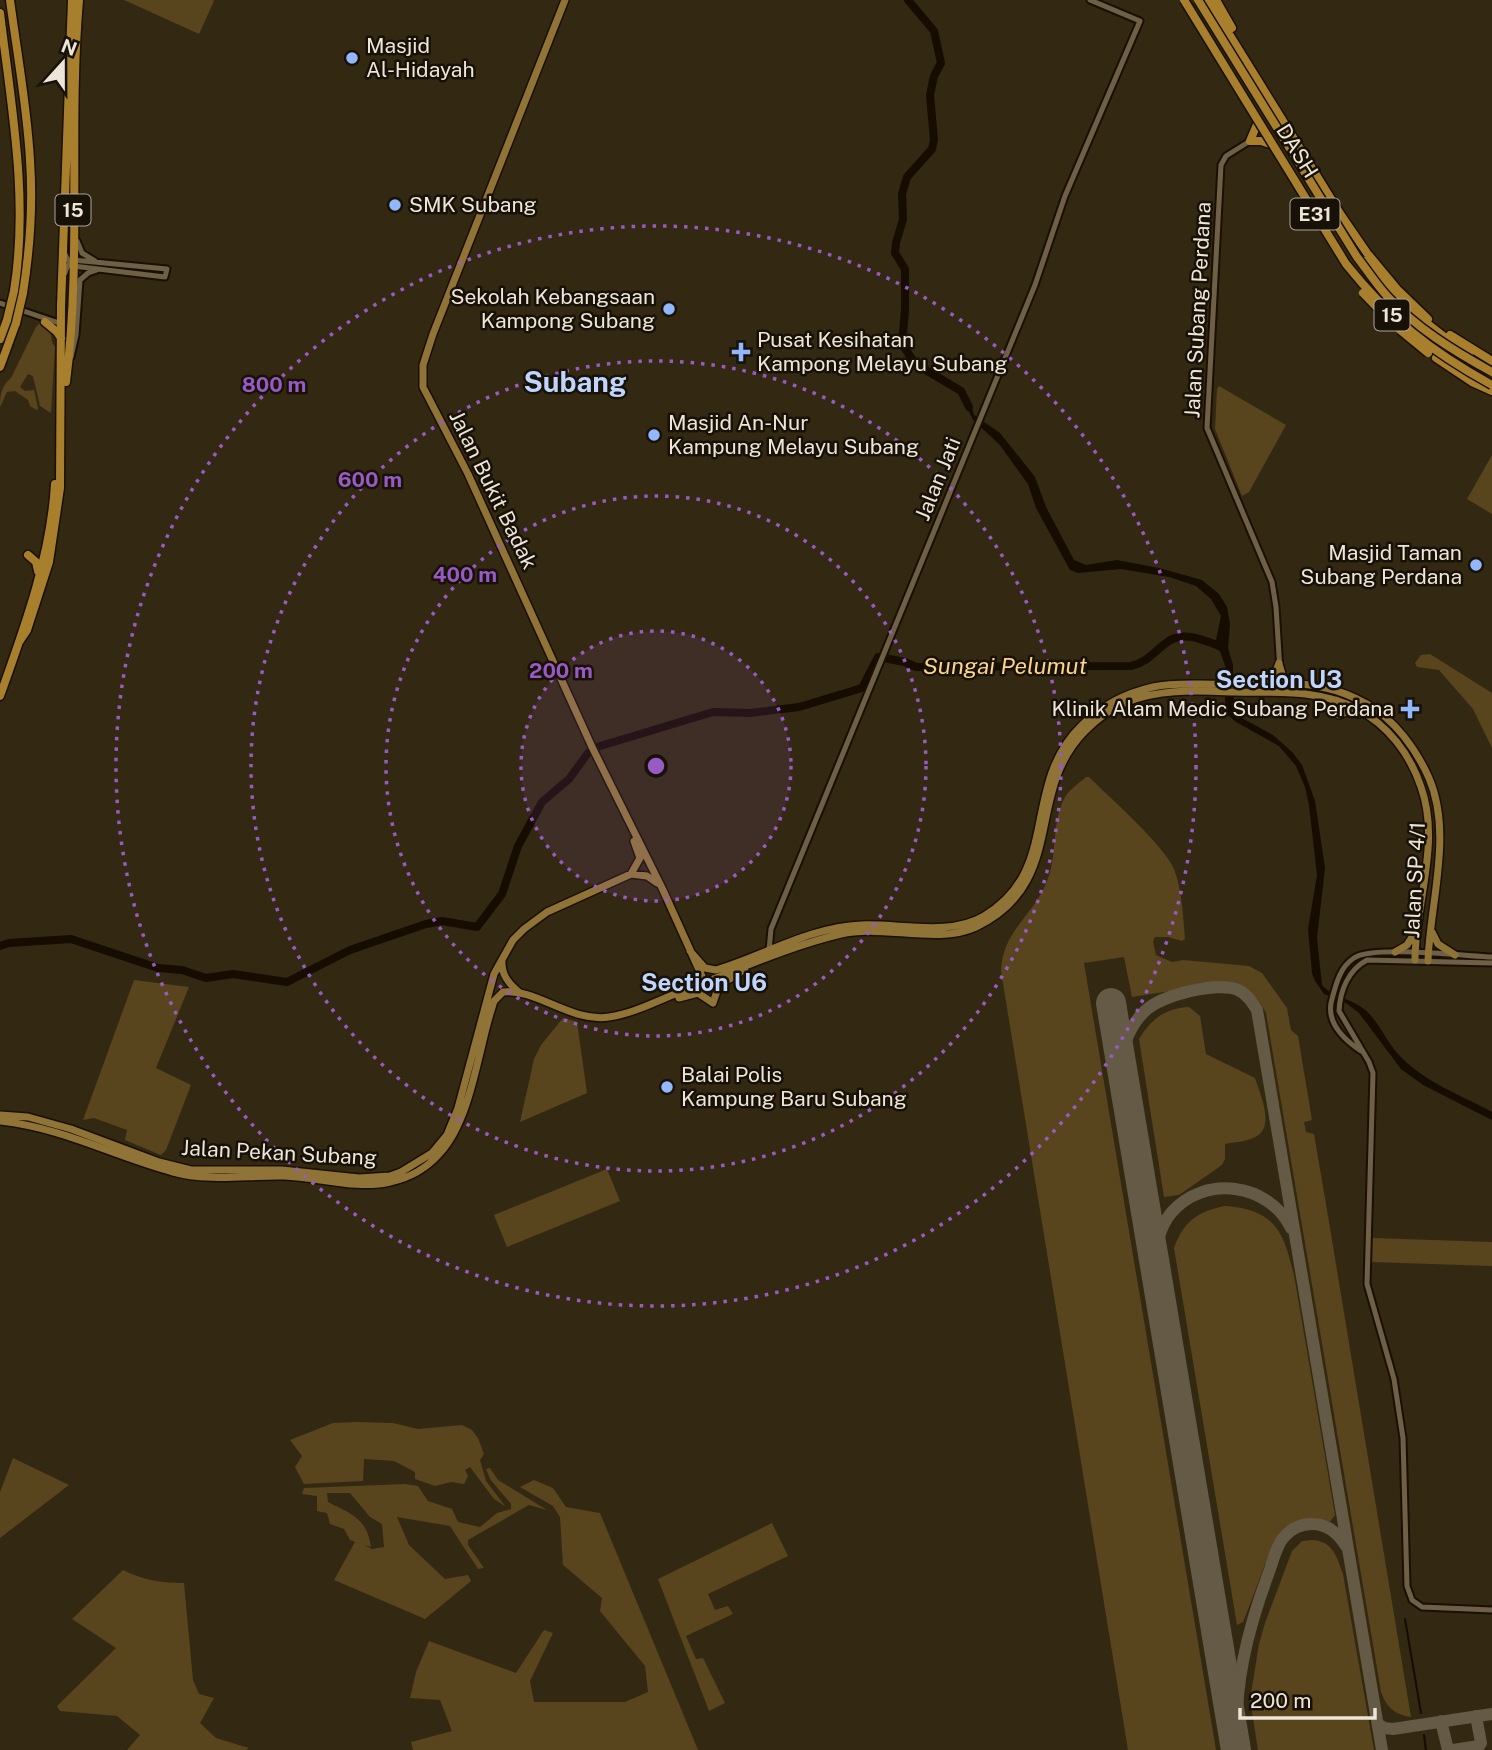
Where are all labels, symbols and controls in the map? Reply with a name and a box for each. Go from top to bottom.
north arrow [28,28,98,98]
place label: Masjid Al-Hidayah [366,33,475,82]
text: N [58,34,80,60]
marker: Masjid Al-Hidayah [344,50,360,66]
street label: DASH [1271,119,1324,182]
place label: SMK Subang [409,192,537,217]
road number: 15 [56,194,90,226]
marker: SMK Subang [387,197,403,213]
road number: E31 [1290,198,1340,230]
street label: Jalan Subang Perdana [1179,201,1216,419]
place label: Sekolah Kebangsaan Kampong Subang [450,284,655,333]
road number: 15 [1374,300,1410,330]
marker: Sekolah Kebangsaan Kampong Subang [661,301,677,317]
place label: Pusat Kesihatan Kampong Melayu Subang [757,327,1008,376]
marker: Pusat Kesihatan Kampong Melayu Subang [731,342,751,362]
district label: Subang [523,365,627,398]
text: 800 m [242,372,306,397]
street label: Jalan Bukit Badak [444,406,543,573]
place label: Masjid An-Nur Kampung Melayu Subang [668,410,919,459]
marker: Masjid An-Nur Kampung Melayu Subang [646,427,662,443]
street label: Jalan Jati [910,434,966,524]
text: 600 m [338,467,402,492]
place label: Masjid Taman Subang Perdana [1300,540,1462,589]
marker: Masjid Taman Subang Perdana [1468,557,1484,573]
text: 400 m [433,562,497,587]
water label: Sungai Pelumut [923,652,1088,679]
text: 200 m [529,658,593,683]
district label: Section U3 [1216,665,1342,693]
place label: Klinik Alam Medic Subang Perdana [1051,696,1394,721]
marker: Klinik Alam Medic Subang Perdana [1400,699,1420,719]
centre of rings [644,754,668,778]
street label: Jalan SP 4/1 [1399,821,1430,939]
district label: Section U6 [641,968,767,996]
place label: Balai Polis Kampung Baru Subang [681,1062,907,1111]
marker: Balai Polis Kampung Baru Subang [659,1079,675,1095]
street label: Jalan Pekan Subang [181,1135,377,1170]
scale bar [1240,1676,1375,1720]
text: 200 m [1250,1688,1311,1713]

